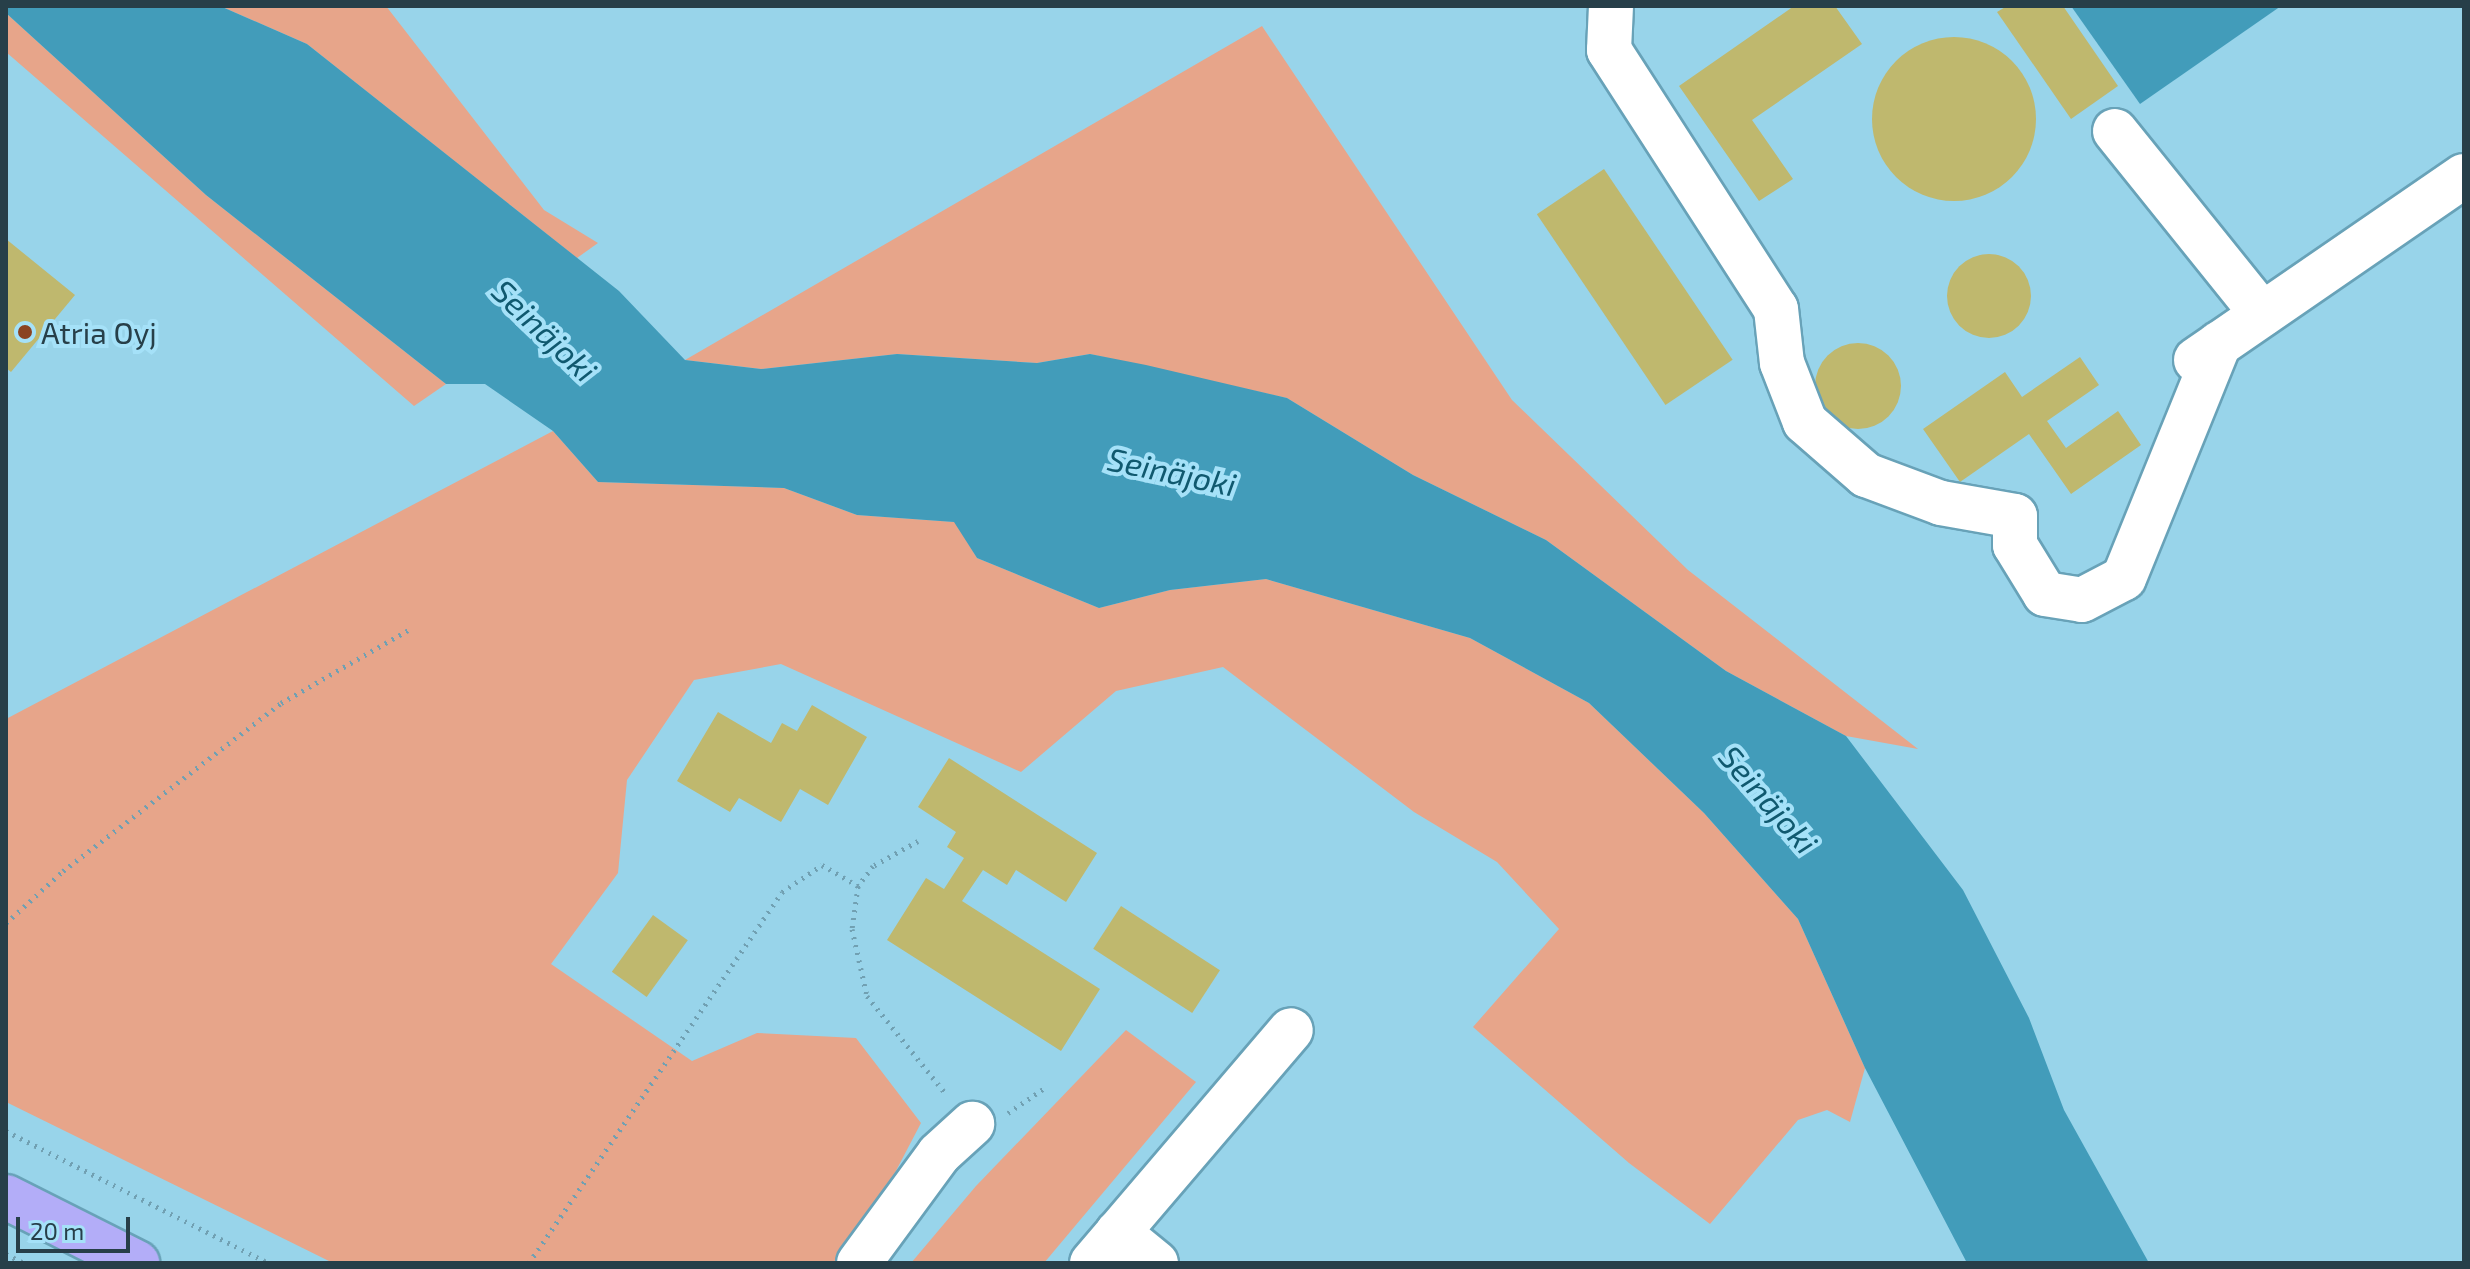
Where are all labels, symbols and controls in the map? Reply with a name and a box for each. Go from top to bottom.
water label: Seinäjoki [485,271,605,389]
place label: Atria Oyj [41,314,157,350]
marker: Atria Oyj [16,323,34,341]
water label: Seinäjoki [1104,439,1240,503]
water label: Seinäjoki [1712,737,1826,861]
scale bar [20,1201,134,1251]
text: 20 m [30,1216,84,1245]

